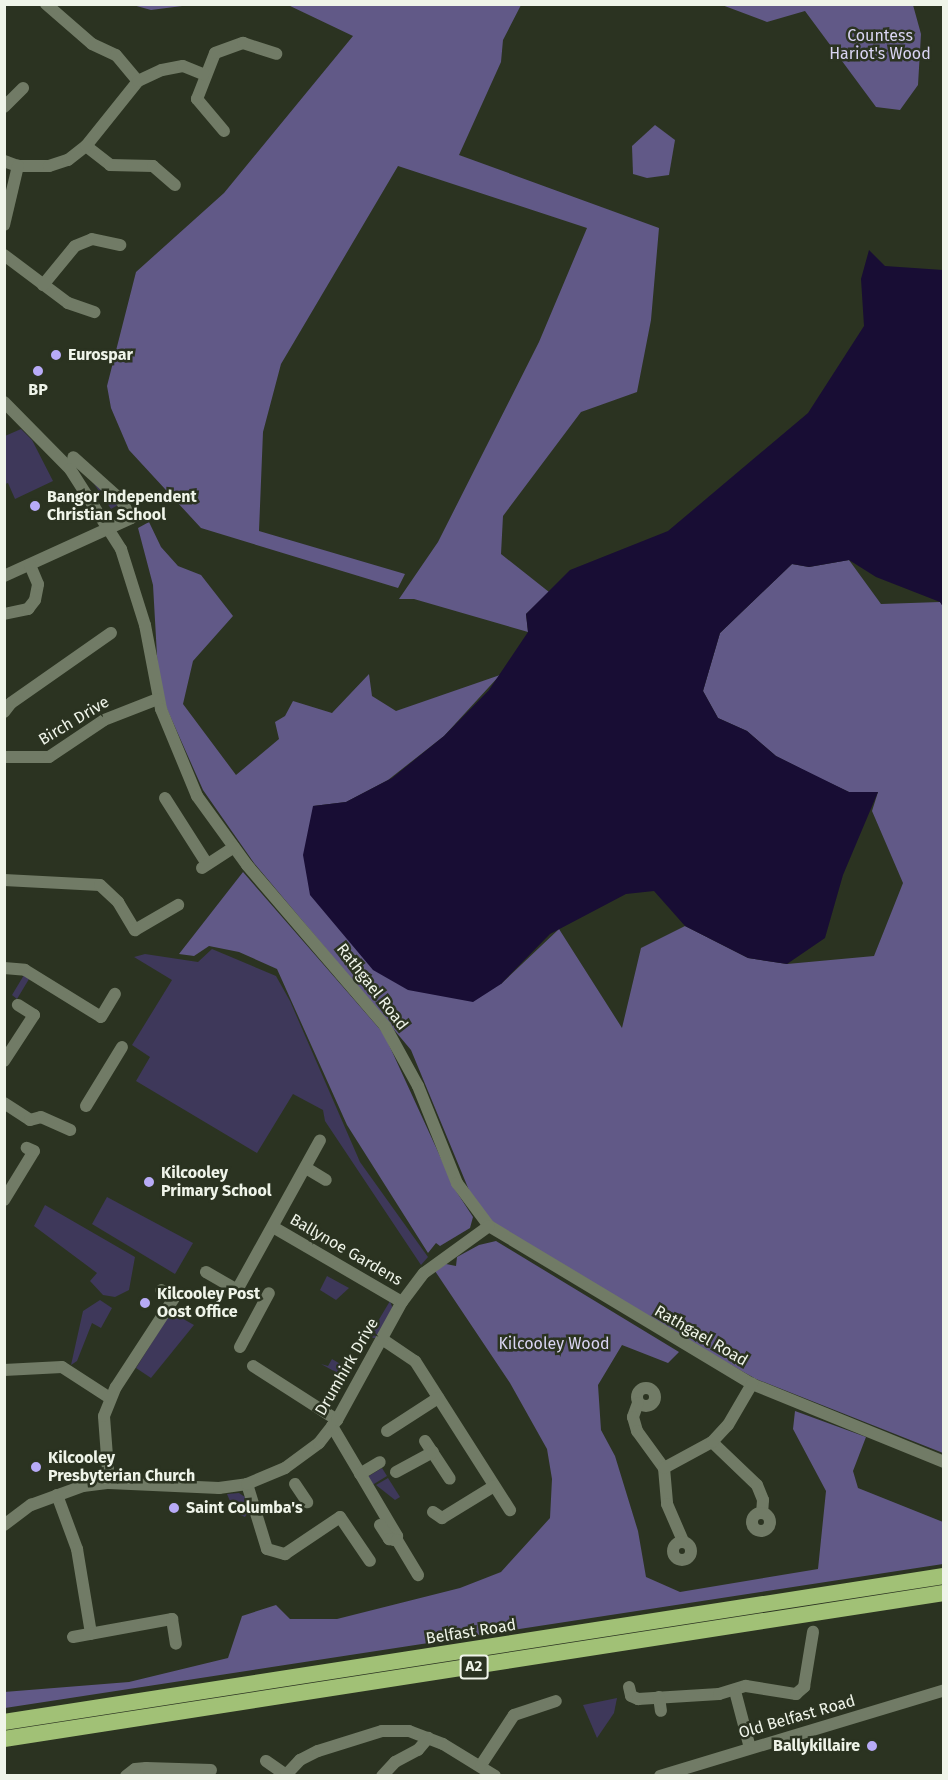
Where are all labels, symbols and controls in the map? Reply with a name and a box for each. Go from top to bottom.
park label: Countess Hariot's Wood [829,26,931,64]
place label: Eurospar [68,345,133,365]
marker: Eurospar [49,348,63,362]
marker: BP [31,364,45,378]
place label: BP [28,380,48,400]
place label: Bangor Independent Christian School [47,487,197,525]
marker: Bangor Independent Christian School [28,499,42,513]
street label: Birch Drive [35,692,113,750]
street label: Rathgael Road [332,940,412,1034]
place label: Kilcooley Primary School [161,1163,271,1201]
marker: Kilcooley Primary School [142,1175,156,1189]
street label: Ballynoe Gardens [286,1210,406,1290]
place label: Kilcooley Post Oost Office [157,1284,260,1322]
marker: Kilcooley Post Oost Office [138,1296,152,1310]
street label: Rathgael Road [651,1302,751,1370]
street label: Drumhirk Drive [311,1315,383,1419]
park label: Kilcooley Wood [498,1334,610,1354]
place label: Kilcooley Presbyterian Church [48,1448,195,1486]
marker: Kilcooley Presbyterian Church [29,1460,43,1474]
place label: Saint Columba's [186,1498,303,1518]
marker: Saint Columba's [167,1501,181,1515]
street label: Belfast Road [425,1615,517,1649]
road number: A2 [459,1655,489,1679]
street label: Old Belfast Road [736,1691,858,1743]
place label: Ballykillaire [773,1736,860,1756]
marker: Ballykillaire [865,1739,879,1753]

